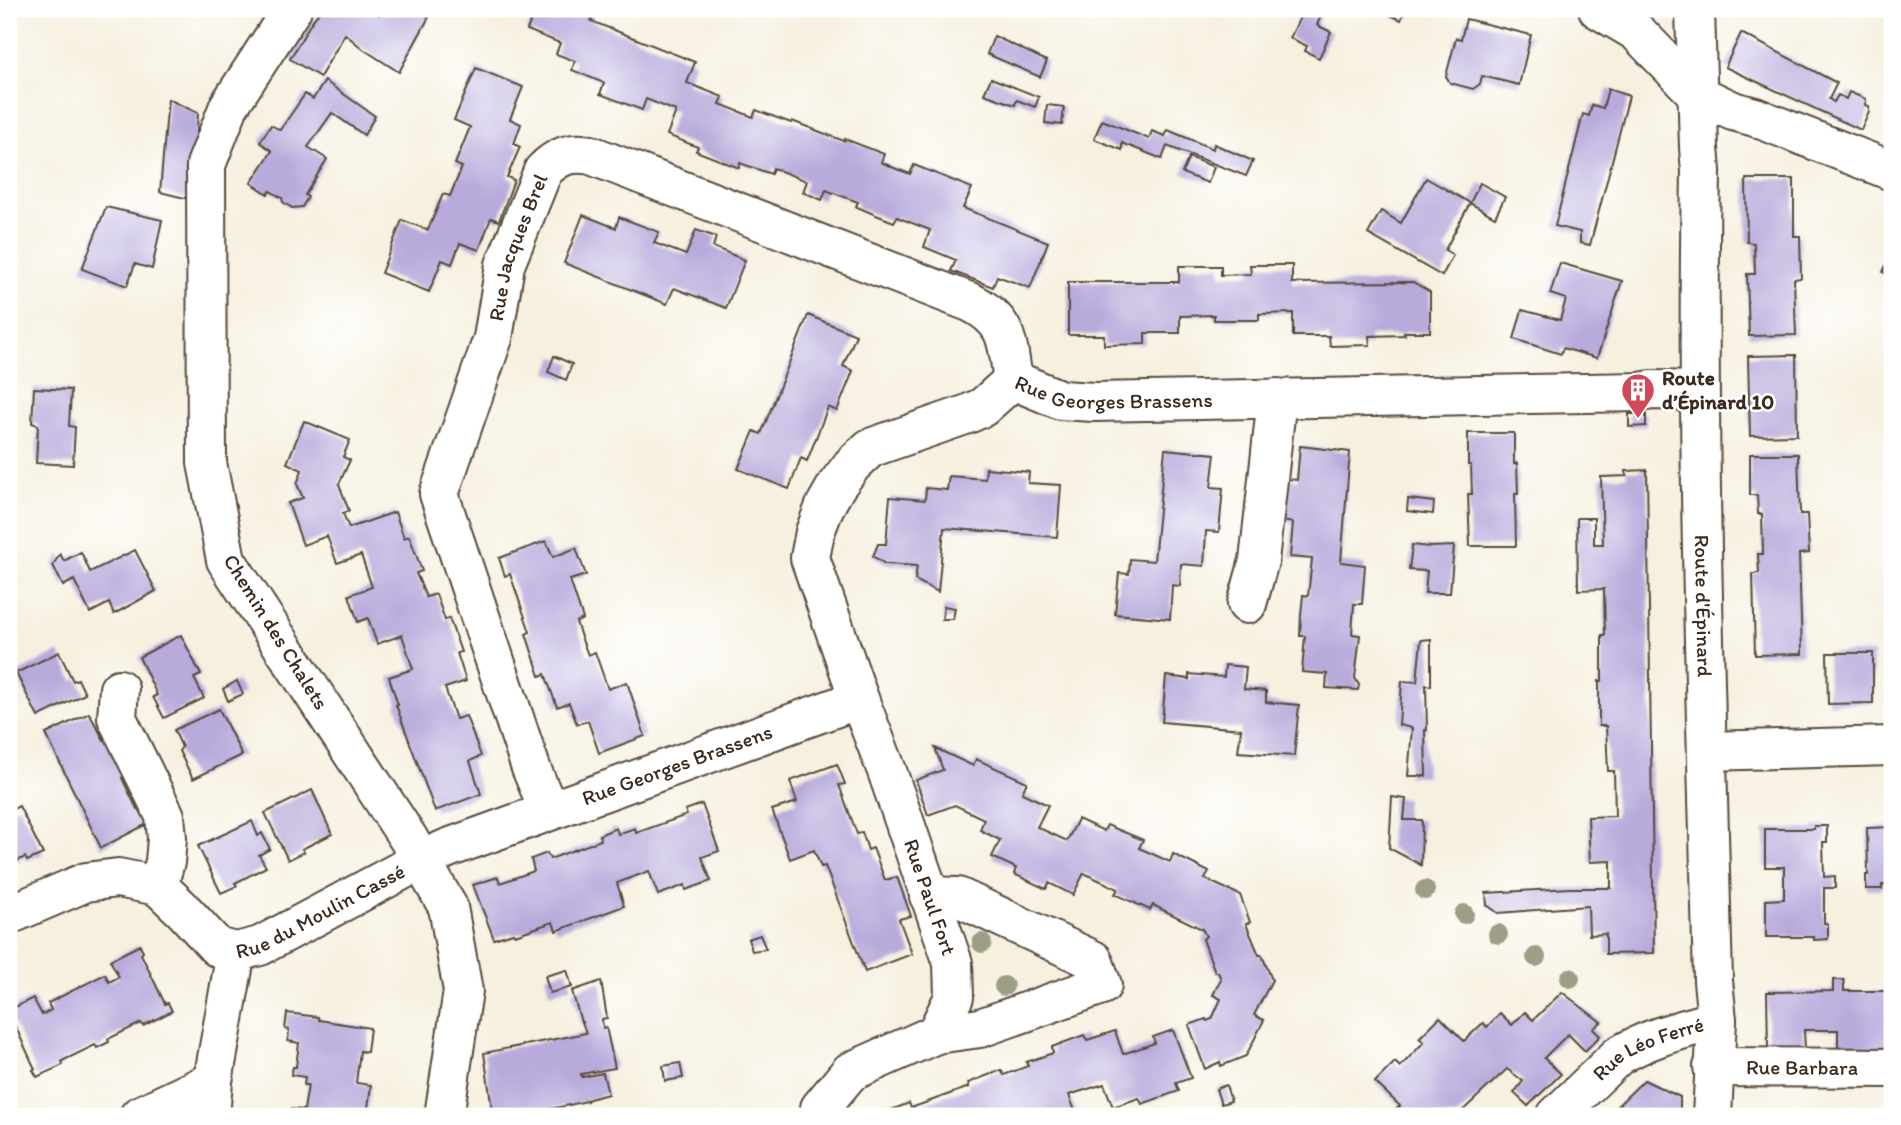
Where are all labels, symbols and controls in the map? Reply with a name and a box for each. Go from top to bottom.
street label: Rue Jacques Brel [483,170,553,323]
place label: Route d’Épinard 10 [1662,365,1774,415]
street label: Rue Georges Brassens [1011,369,1213,414]
building icon: Route d’Épinard 10 [1619,371,1657,420]
street label: Route d'Épinard [1690,534,1718,678]
street label: Chemin des Chalets [219,549,334,714]
street label: Rue Georges Brassens [579,719,776,810]
street label: Rue Paul Fort [899,835,962,958]
street label: Rue du Moulin Cassé [233,858,409,964]
street label: Rue Léo Ferré [1587,1011,1706,1086]
street label: Rue Barbara [1746,1054,1858,1080]

